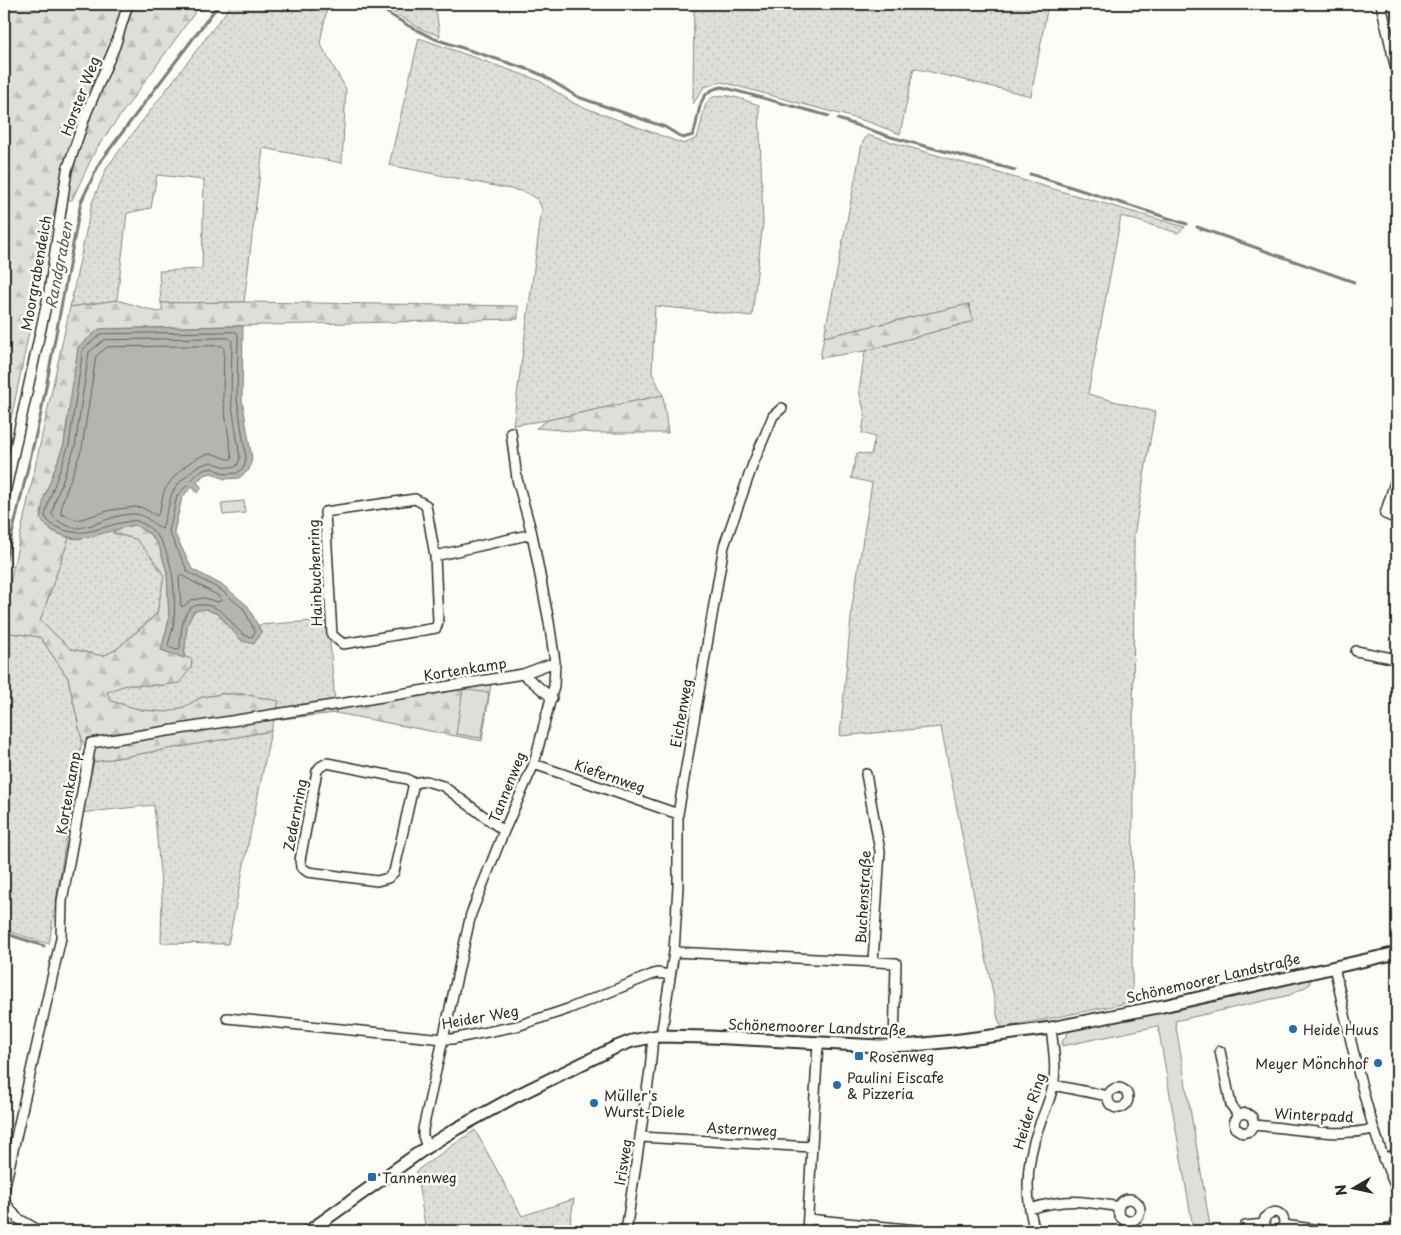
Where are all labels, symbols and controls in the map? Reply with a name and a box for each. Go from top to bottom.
street label: Horster Weg [55,53,105,139]
street label: Moorgrabendeich [16,214,56,332]
water label: Randgraben [38,219,78,310]
street label: Hainbuchenring [303,519,327,627]
street label: Kortenkamp [422,652,508,686]
street label: Eichenweg [665,677,697,749]
street label: Tannenweg [483,748,531,826]
street label: Kortenkamp [50,750,86,836]
street label: Kiefernweg [572,754,648,798]
street label: Zedernring [278,777,312,853]
street label: Buchenstraße [850,850,876,944]
street label: Schönemoorer Landstraße [1124,948,1302,1008]
street label: Heider Weg [440,1000,520,1034]
street label: Schönemoorer Landstraße [728,1013,906,1041]
place label: Heide Huus [1303,1019,1379,1040]
marker: Heide Huus [1287,1023,1299,1035]
place label: Rosenweg [869,1046,934,1067]
marker: Rosenweg [853,1050,865,1062]
place label: Meyer Mönchhof [1255,1053,1370,1074]
marker: Meyer Mönchhof [1372,1057,1384,1069]
place label: Paulini Eiscafe & Pizzeria [847,1067,944,1104]
street label: Heider Ring [1007,1070,1051,1152]
marker: Paulini Eiscafe & Pizzeria [831,1079,843,1091]
place label: Müller's Wurst-Diele [604,1085,685,1122]
marker: Müller's Wurst-Diele [588,1097,600,1109]
street label: Winterpadd [1274,1102,1355,1128]
street label: Asternweg [706,1117,778,1141]
street label: Irisweg [609,1137,637,1187]
north arrow [1328,1162,1378,1212]
place label: Tannenweg [382,1167,457,1188]
marker: Tannenweg [366,1171,378,1183]
text: N [1329,1183,1352,1197]

